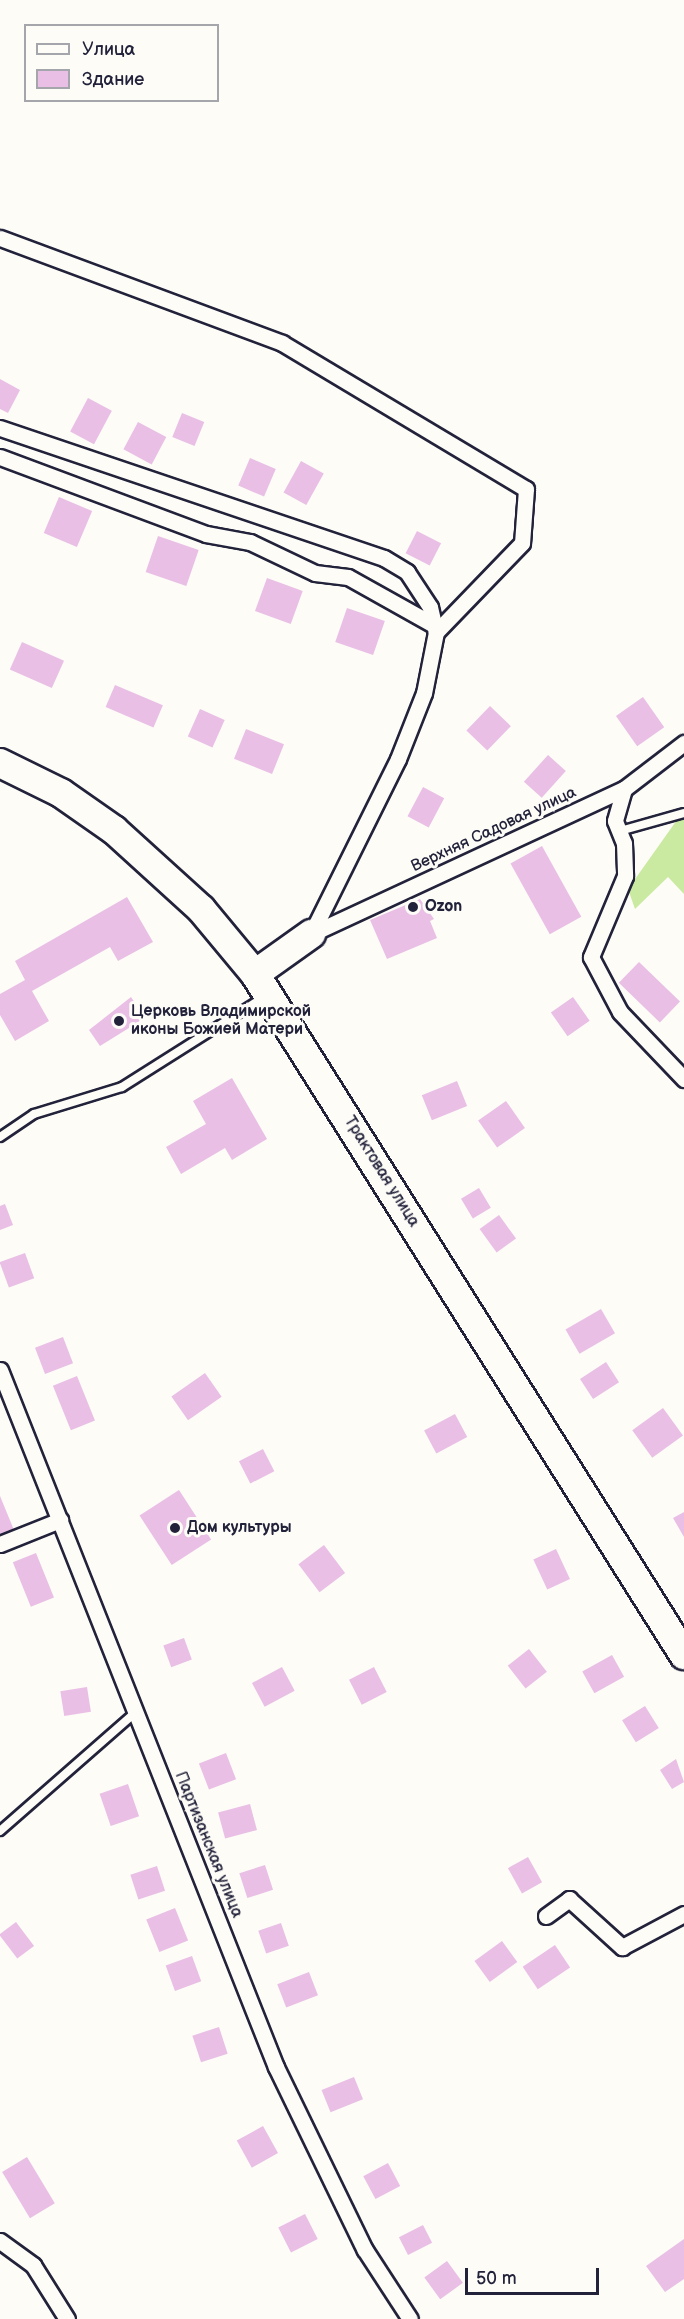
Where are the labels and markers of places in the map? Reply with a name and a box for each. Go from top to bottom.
place label: Ozon [425,897,462,917]
marker: Ozon [406,900,420,914]
place label: Церковь Владимирской иконы Божией Матери [131,1002,311,1040]
marker: Церковь Владимирской иконы Божией Матери [112,1014,126,1028]
place label: Дом культуры [187,1518,292,1538]
marker: Дом культуры [168,1521,182,1535]

